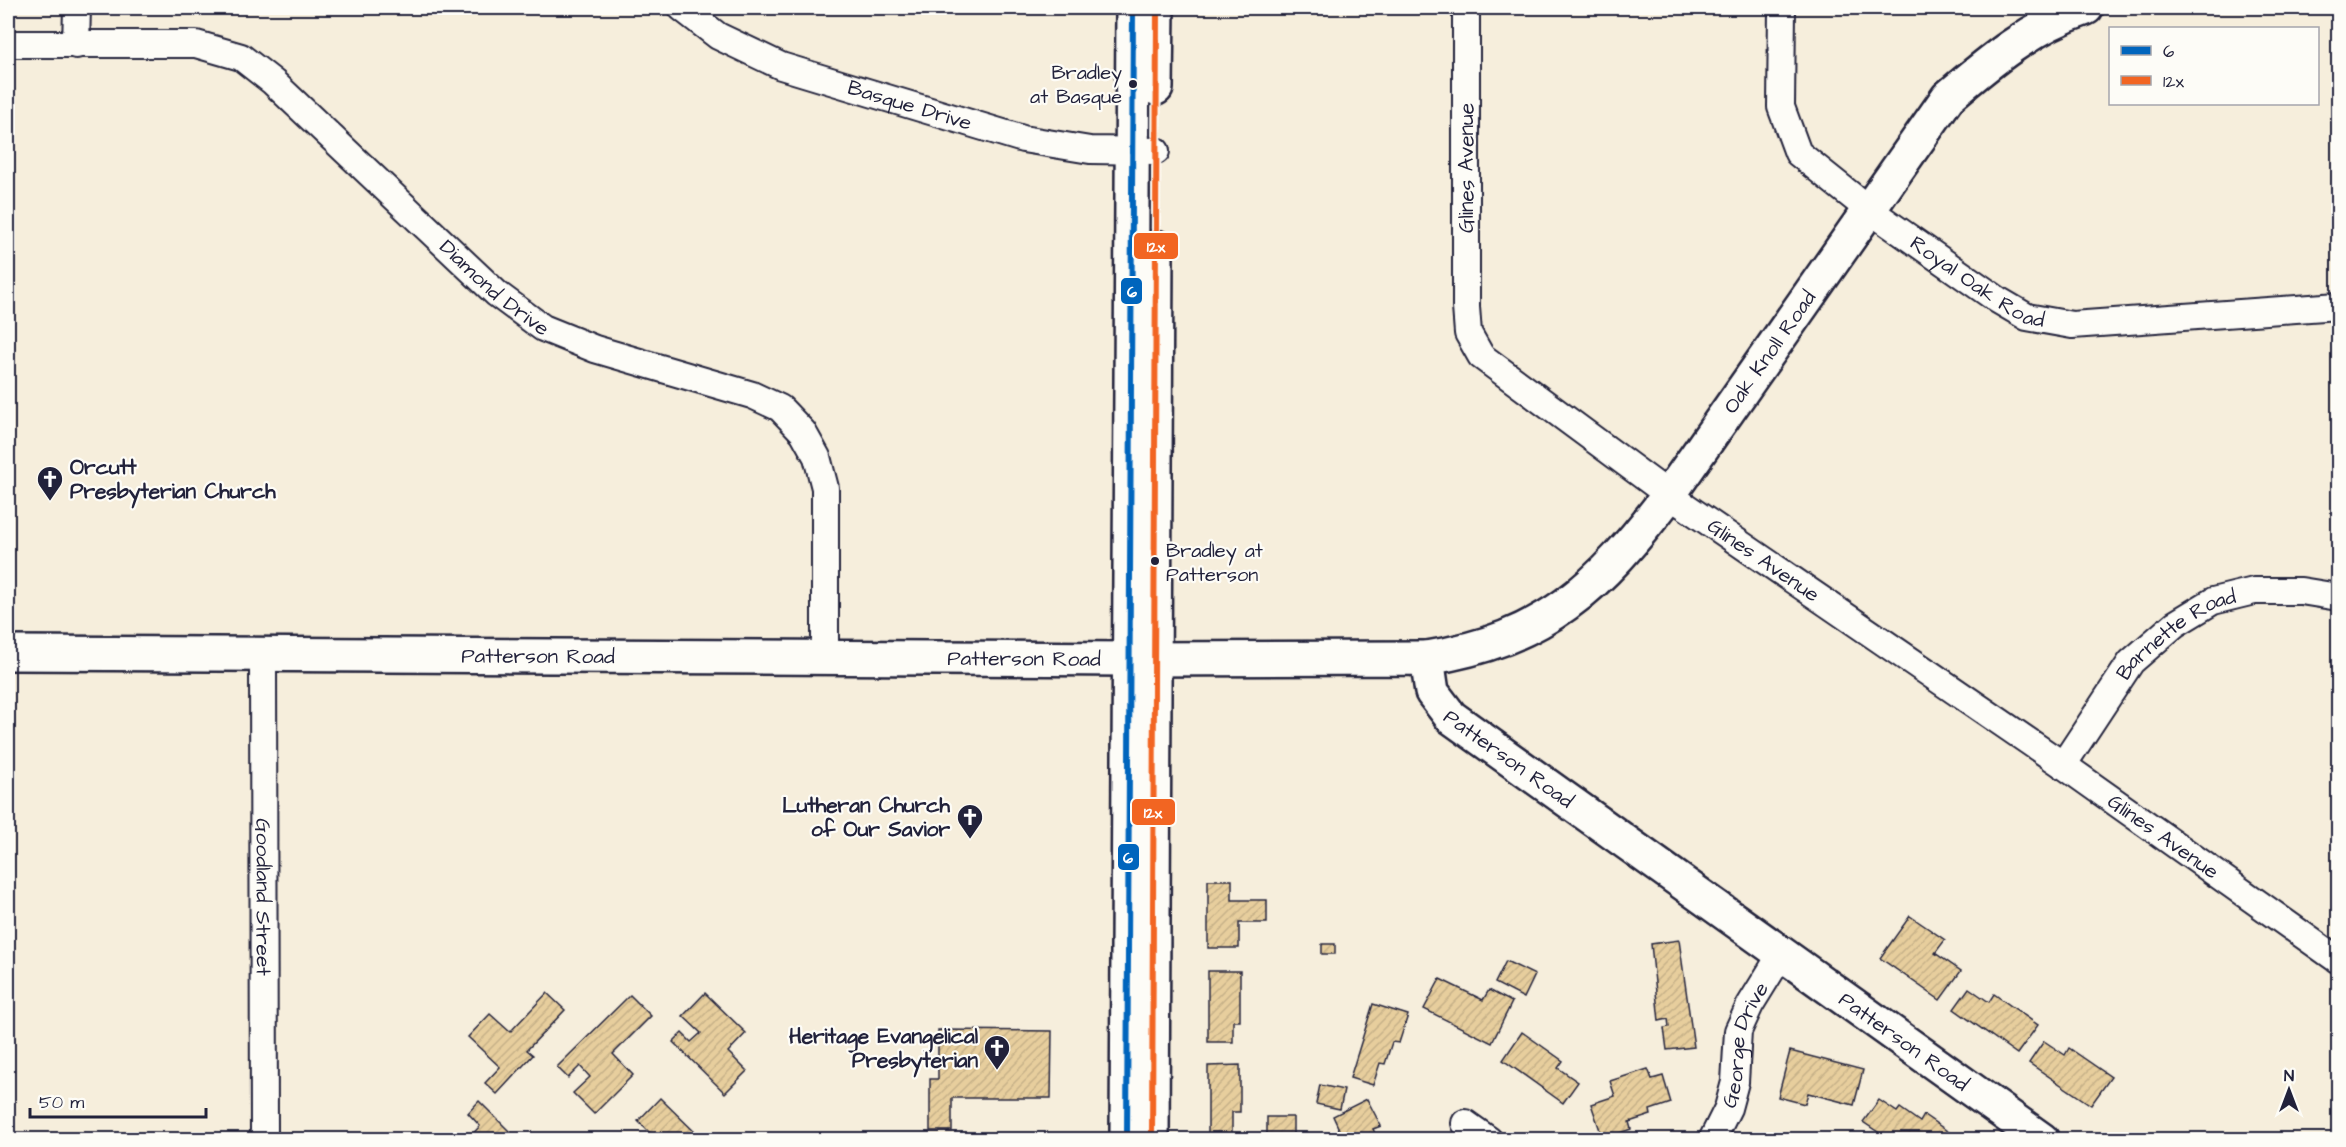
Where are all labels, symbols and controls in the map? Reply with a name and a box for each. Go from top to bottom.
legend [2109,27,2319,105]
text: 6 [2163,39,2174,64]
place label: Bradley at Basque [1030,59,1122,111]
text: 12x [2163,69,2185,94]
street label: Basque Drive [844,73,975,138]
marker: Bradley at Basque [1127,78,1139,90]
street label: Glines Avenue [1452,103,1481,233]
street label: Royal Oak Road [1904,229,2047,335]
line badge: 12x [1133,232,1179,260]
street label: Diamond Drive [433,233,555,343]
text: 12x [1147,236,1166,258]
line badge: 6 [1120,277,1143,305]
text: 6 [1127,281,1137,303]
street label: Oak Knoll Road [1716,284,1823,420]
place label: Orcutt Presbyterian Church [70,453,276,509]
church icon: Orcutt Presbyterian Church [35,464,65,502]
street label: Glines Avenue [1701,512,1825,609]
place label: Bradley at Patterson [1166,537,1263,589]
marker: Bradley at Patterson [1149,555,1161,567]
street label: Barnette Road [2109,582,2239,686]
street label: Patterson Road [461,641,615,671]
street label: Patterson Road [947,644,1101,674]
street label: Patterson Road [1438,702,1580,815]
street label: Glines Avenue [2102,787,2225,886]
place label: Lutheran Church of Our Savior [782,791,951,844]
line badge: 12x [1131,798,1176,826]
church icon: Lutheran Church of Our Savior [955,802,985,840]
text: 12x [1144,802,1163,824]
street label: Goodland Street [248,818,278,976]
line badge: 6 [1117,843,1140,871]
text: 6 [1123,847,1133,869]
street label: George Drive [1715,976,1776,1111]
street label: Patterson Road [1833,985,1975,1098]
place label: Heritage Evangelical Presbyterian [789,1022,979,1078]
church icon: Heritage Evangelical Presbyterian [982,1033,1012,1071]
north arrow [2259,1060,2319,1120]
text: N [2284,1065,2294,1087]
scale bar [30,1081,206,1119]
text: 50 m [39,1090,84,1115]

